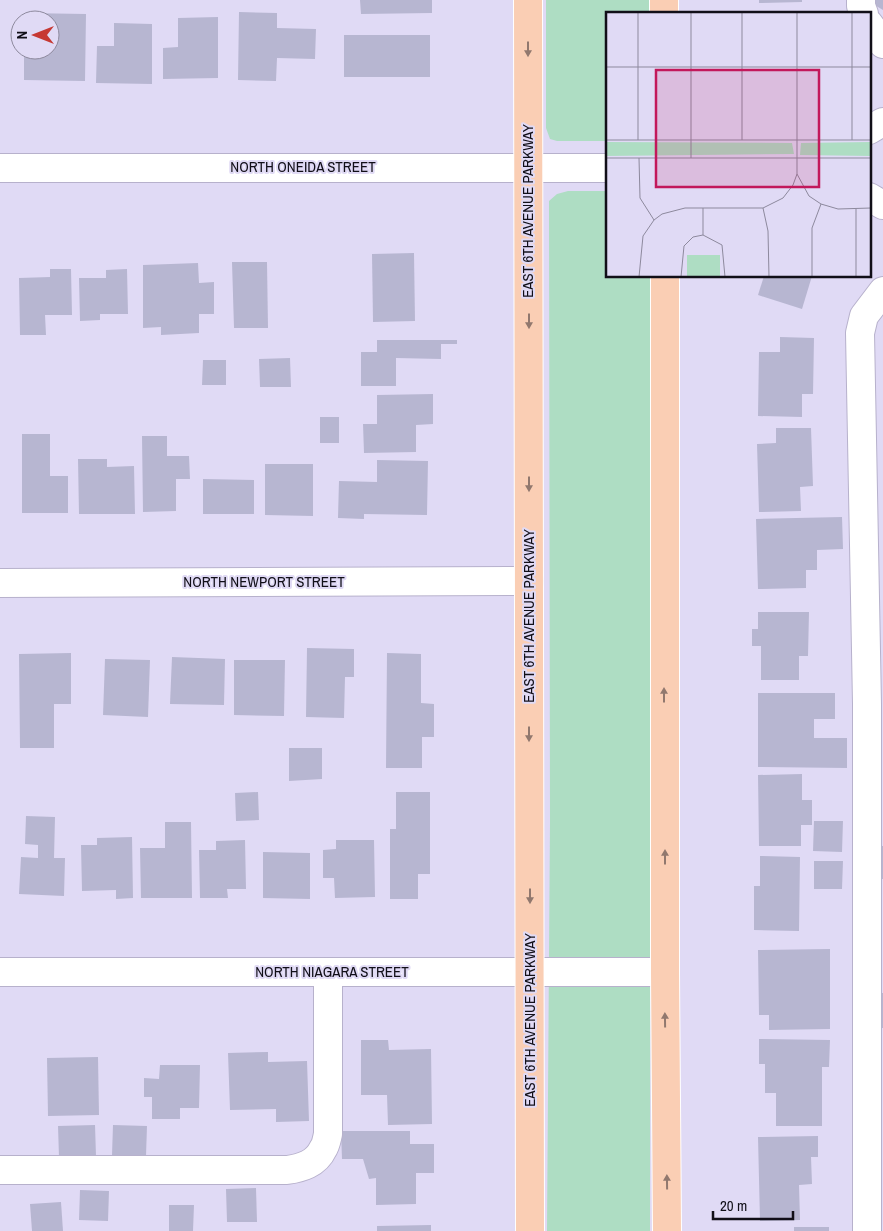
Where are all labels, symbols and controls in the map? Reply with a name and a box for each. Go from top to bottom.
north arrow [10,10,60,60]
inset map [606,12,870,278]
text: N [13,31,31,39]
one-way arrow [524,41,532,57]
street label: EAST 6TH AVENUE PARKWAY [517,123,538,298]
street label: NORTH ONEIDA STREET [230,156,376,177]
one-way arrow [525,314,533,330]
one-way arrow [525,476,533,492]
street label: EAST 6TH AVENUE PARKWAY [518,528,539,703]
street label: NORTH NEWPORT STREET [183,571,345,592]
one-way arrow [660,687,668,703]
one-way arrow [525,726,533,742]
one-way arrow [661,849,669,865]
one-way arrow [526,889,534,905]
street label: EAST 6TH AVENUE PARKWAY [519,932,540,1107]
street label: NORTH NIAGARA STREET [255,961,409,982]
one-way arrow [661,1012,669,1028]
one-way arrow [663,1174,671,1190]
scale bar [713,1188,793,1220]
text: 20 m [720,1195,747,1216]

